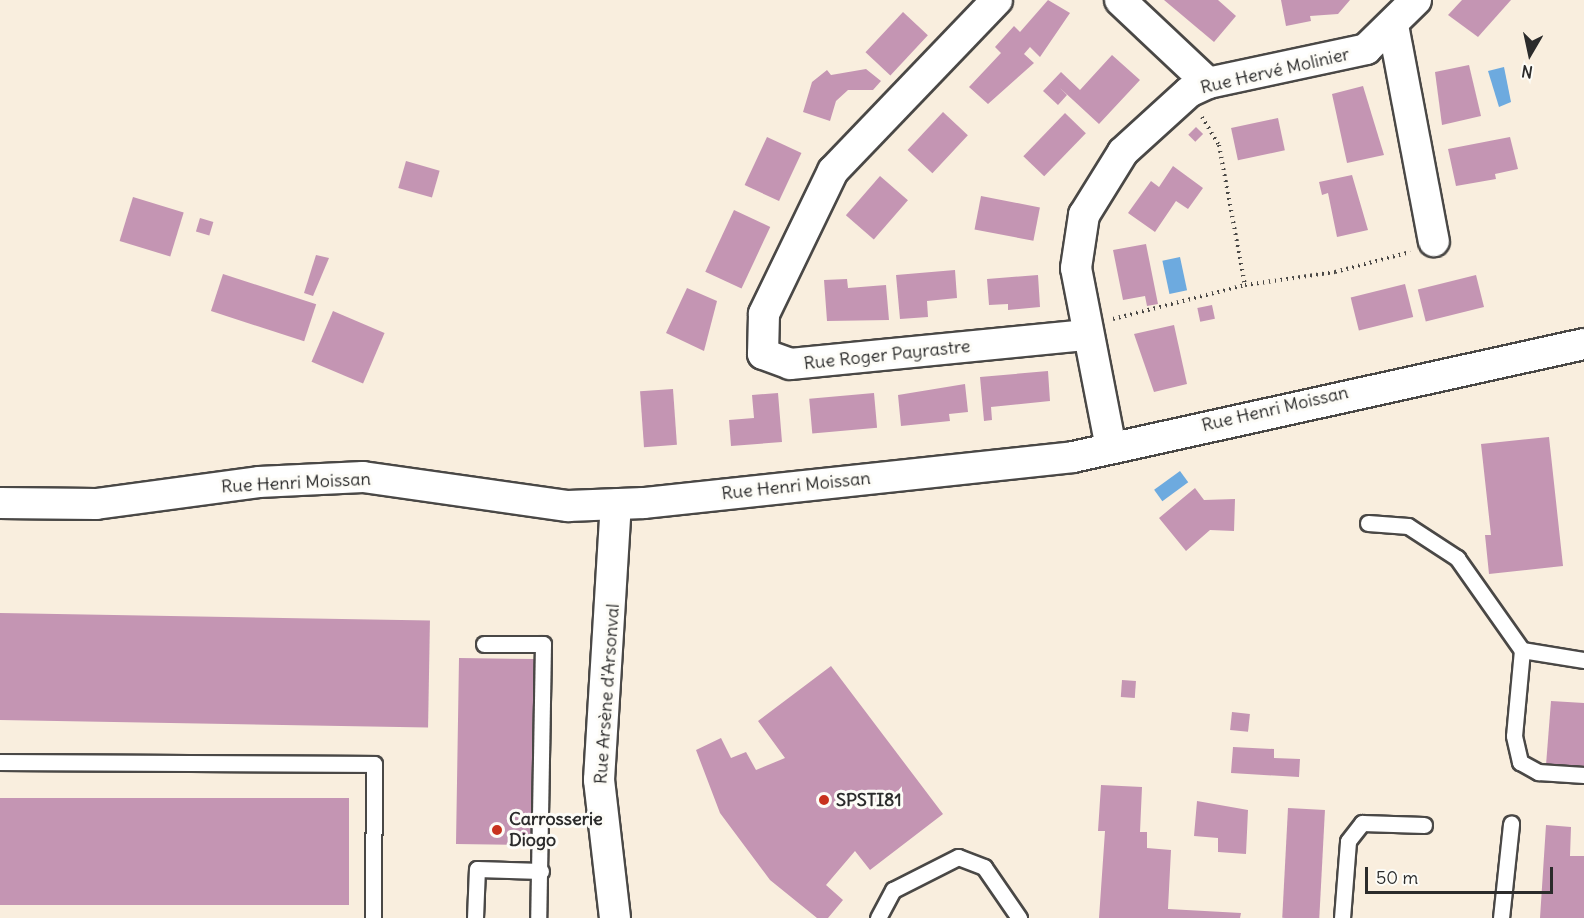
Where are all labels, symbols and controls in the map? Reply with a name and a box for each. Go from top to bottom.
north arrow [1500,24,1560,84]
street label: Rue Hervé Molinier [1198,43,1352,99]
text: N [1520,61,1534,83]
street label: Rue Roger Payrastre [803,336,971,374]
street label: Rue Henri Moissan [1199,382,1351,436]
street label: Rue Henri Moissan [720,467,872,505]
street label: Rue Henri Moissan [221,468,371,498]
street label: Rue Arsène d'Arsonval [590,603,624,785]
place label: SPSTI81 [836,789,902,811]
marker: SPSTI81 [817,793,831,807]
place label: Carrosserie Diogo [509,809,603,852]
marker: Carrosserie Diogo [490,823,504,837]
scale bar [1368,855,1556,893]
text: 50 m [1376,866,1418,889]

